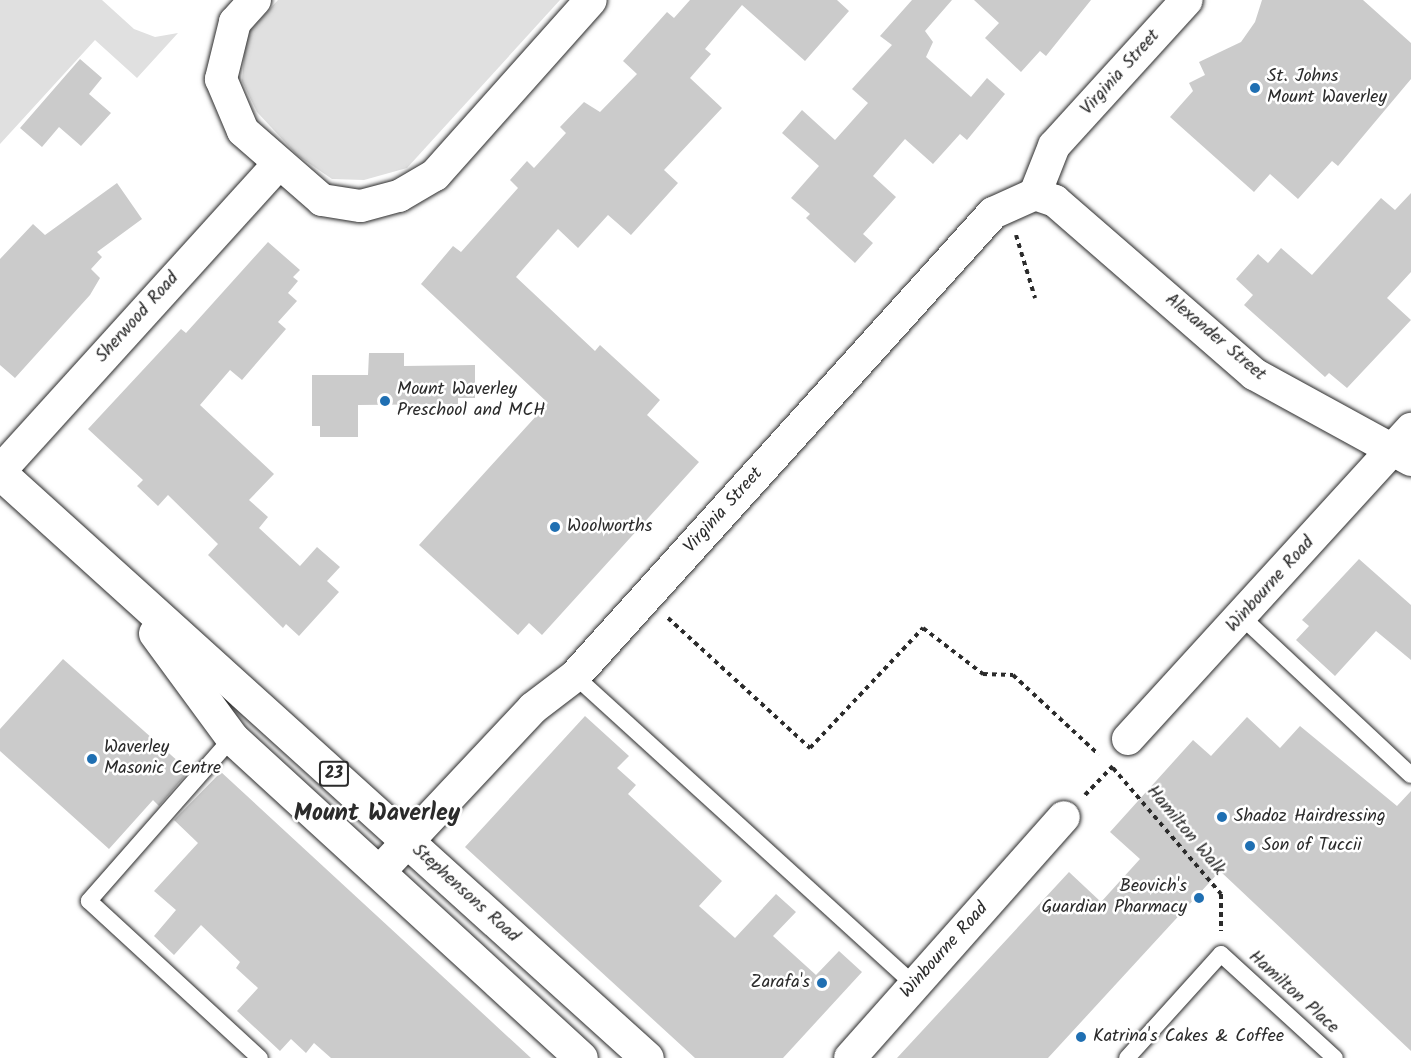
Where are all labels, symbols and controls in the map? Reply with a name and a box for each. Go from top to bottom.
street label: Virginia Street [1077,26,1165,120]
place label: St. Johns Mount Waverley [1267,67,1387,110]
marker: St. Johns Mount Waverley [1248,81,1262,95]
street label: Sherwood Road [92,268,184,368]
street label: Alexander Street [1160,290,1270,386]
place label: Mount Waverley Preschool and MCH [397,380,545,422]
marker: Mount Waverley Preschool and MCH [378,394,392,408]
street label: Virginia Street [680,464,768,558]
place label: Woolworths [567,516,652,538]
marker: Woolworths [548,520,562,534]
street label: Winbourne Road [1222,533,1320,637]
place label: Waverley Masonic Centre [104,738,221,780]
marker: Waverley Masonic Centre [85,752,99,766]
road number: 23 [318,761,350,787]
street label: Hamilton Walk [1141,782,1229,880]
district label: Mount Waverley [294,800,460,828]
place label: Shadoz Hairdressing [1234,806,1385,828]
marker: Shadoz Hairdressing [1215,810,1229,824]
place label: Son of Tuccii [1262,835,1362,857]
marker: Son of Tuccii [1243,839,1257,853]
street label: Stephensons Road [407,840,523,948]
place label: Beovich's Guardian Pharmacy [1041,877,1187,920]
marker: Beovich's Guardian Pharmacy [1192,891,1206,905]
street label: Winbourne Road [896,899,994,1003]
street label: Hamilton Place [1243,947,1343,1039]
place label: Zarafa's [751,972,810,994]
marker: Zarafa's [815,976,829,990]
place label: Katrina's Cakes & Coffee [1093,1026,1284,1048]
marker: Katrina's Cakes & Coffee [1074,1030,1088,1044]

